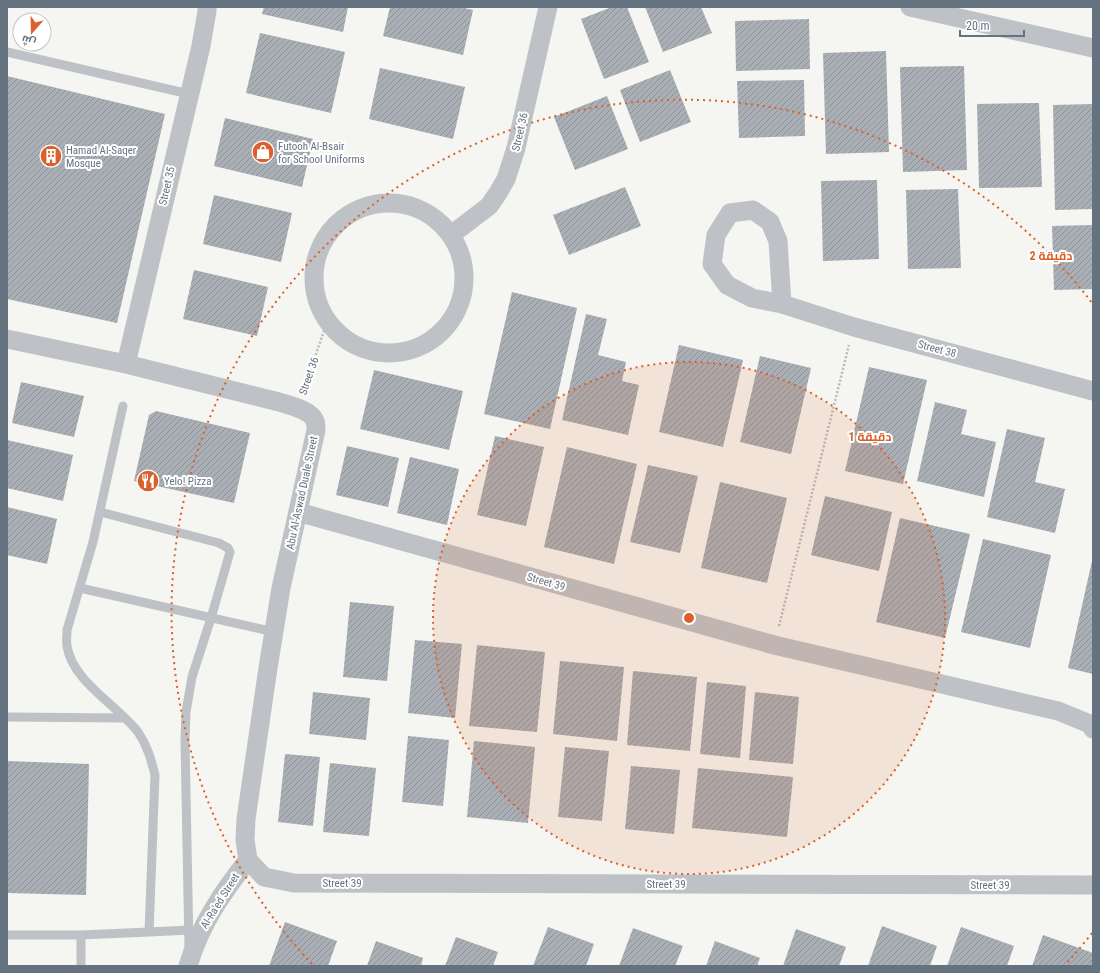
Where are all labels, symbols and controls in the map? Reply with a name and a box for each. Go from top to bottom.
north arrow [12,12,52,52]
scale bar [960,12,1024,38]
text: 20 m [966,19,990,33]
text: ش [20,32,38,49]
street label: Street 36 [509,111,531,153]
shop icon: Futooh Al-Bsair for School Uniforms [250,139,276,165]
place label: Futooh Al-Bsair for School Uniforms [278,140,365,166]
building icon: Hamad Al-Saqer Mosque [38,143,64,169]
place label: Hamad Al-Saqer Mosque [66,144,137,170]
street label: Street 35 [156,165,178,207]
text: 2 دقيقة [1030,249,1072,263]
street label: Street 38 [916,338,958,360]
street label: Street 36 [296,355,322,397]
text: 1 دقيقة [849,430,891,444]
street label: Abu Al-Aswad Duale Street [284,435,320,551]
restaurant icon: Yelo! Pizza [135,468,161,494]
place label: Yelo! Pizza [164,475,211,488]
street label: Street 39 [525,570,567,594]
centre of rings [682,611,696,625]
street label: Al-Ra'ed Street [198,871,242,931]
street label: Street 39 [322,877,362,890]
street label: Street 39 [646,878,686,891]
street label: Street 39 [970,879,1010,892]

